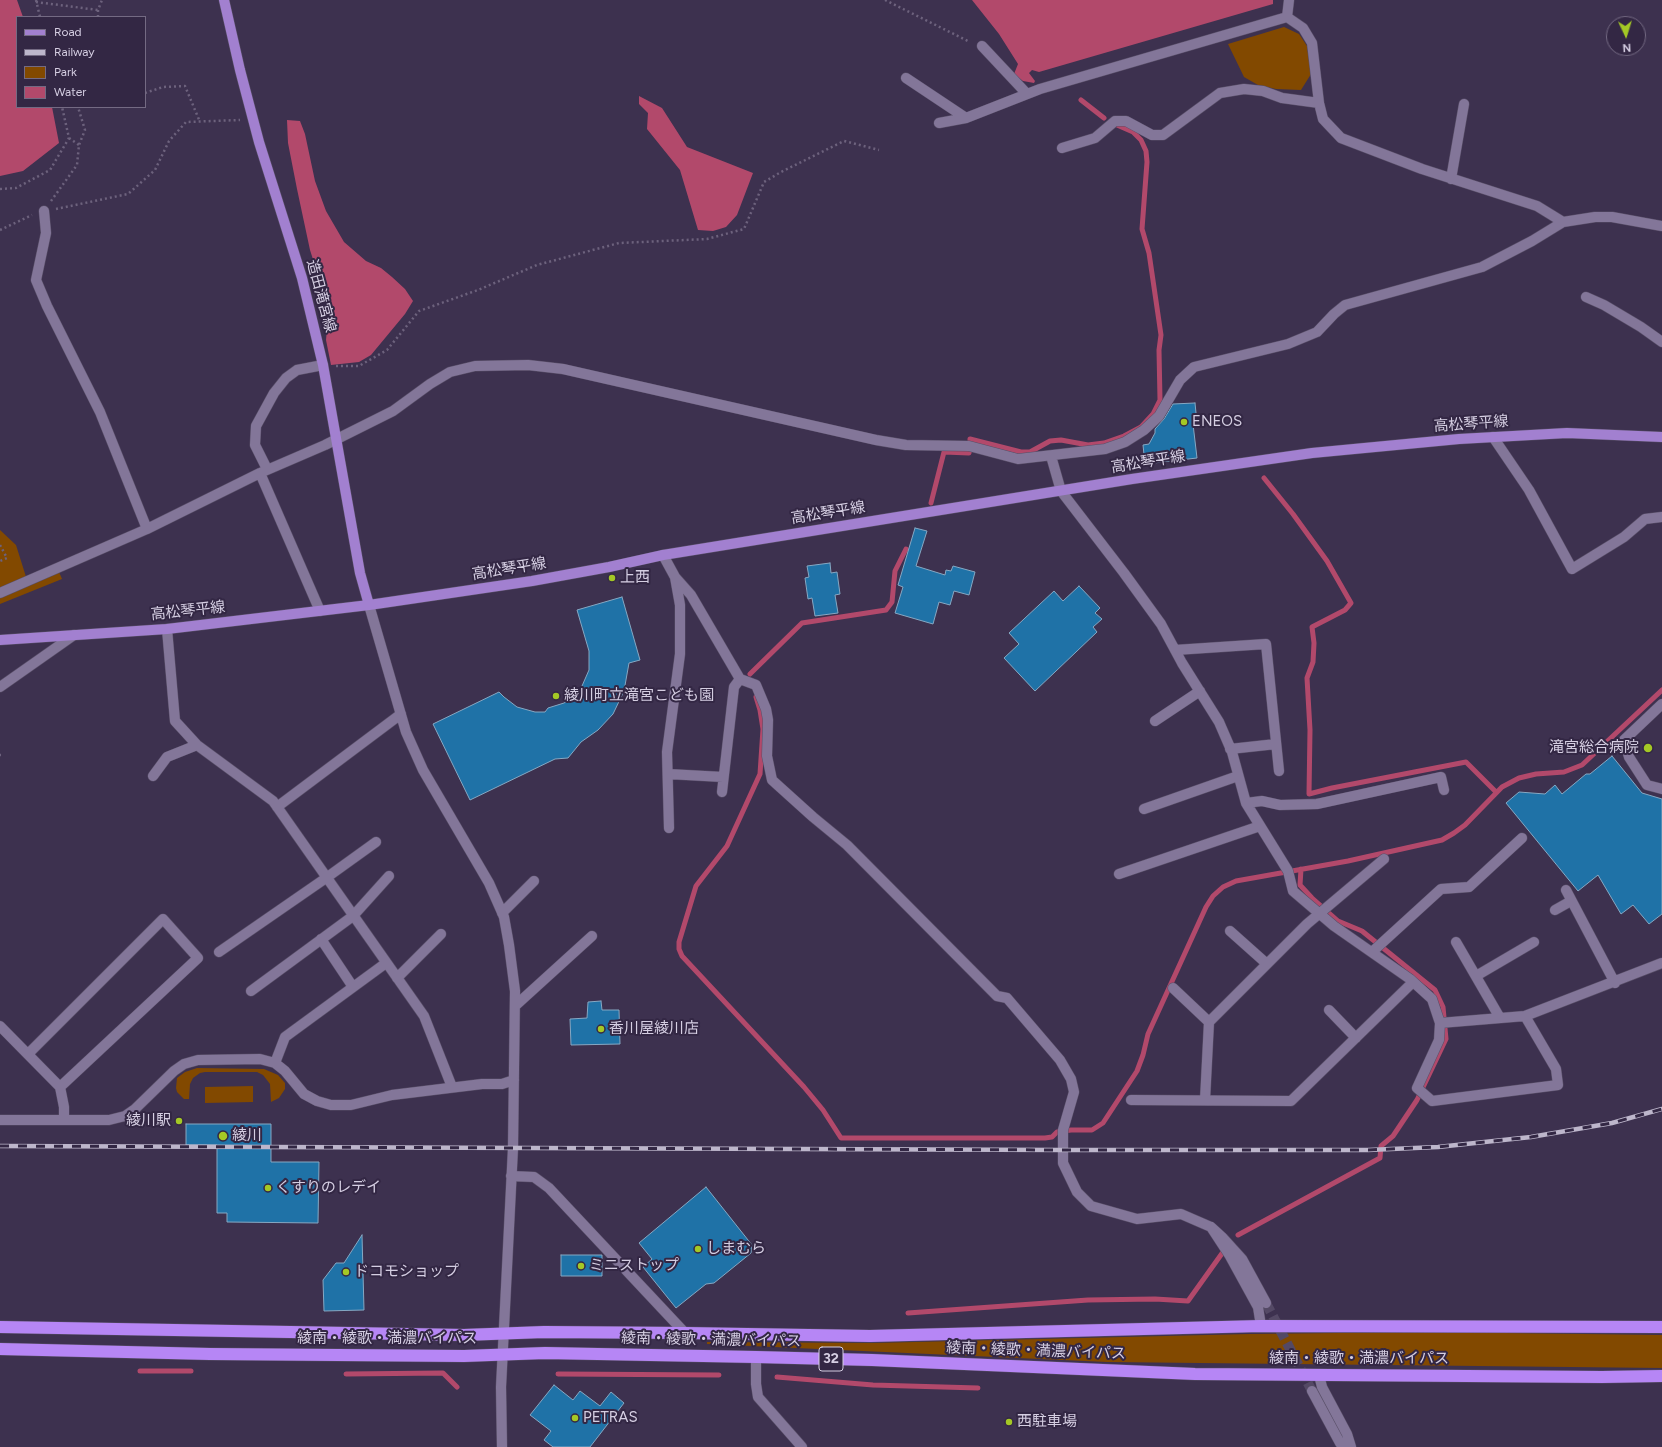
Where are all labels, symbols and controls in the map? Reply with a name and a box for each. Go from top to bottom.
legend [16,16,146,108]
north arrow [1606,16,1646,56]
text: Road [54,25,82,39]
text: N [1622,41,1632,54]
text: Railway [54,45,95,59]
text: Park [54,65,77,79]
text: Water [54,85,86,99]
street label: 造田滝宮線 [303,257,339,335]
street label: 高松琴平線 [1433,412,1509,436]
place label: ENEOS [1192,413,1242,431]
marker: ENEOS [1179,417,1189,427]
street label: 高松琴平線 [1110,447,1186,477]
street label: 高松琴平線 [790,498,866,528]
street label: 高松琴平線 [471,554,547,584]
place label: 上西 [620,569,650,587]
marker: 上西 [607,573,617,583]
street label: 高松琴平線 [150,598,226,624]
place label: 綾川町立滝宮こども園 [564,687,714,705]
marker: 綾川町立滝宮こども園 [551,691,561,701]
place label: 滝宮総合病院 [1549,739,1639,757]
marker: 滝宮総合病院 [1642,742,1654,754]
place label: 香川屋綾川店 [609,1020,699,1038]
marker: 香川屋綾川店 [596,1024,606,1034]
place label: 綾川駅 [126,1112,171,1130]
marker: 綾川駅 [174,1116,184,1126]
place label: 綾川 [232,1127,262,1145]
marker: 綾川 [217,1130,229,1142]
place label: くすりのレデイ [276,1179,381,1197]
marker: くすりのレデイ [263,1183,273,1193]
place label: しまむら [706,1240,766,1258]
marker: しまむら [693,1244,703,1254]
place label: ミニストップ [589,1257,679,1275]
marker: ミニストップ [576,1261,586,1271]
place label: ドコモショップ [354,1263,459,1281]
marker: ドコモショップ [341,1267,351,1277]
street label: 綾南・綾歌・満濃バイパス [621,1329,801,1351]
street label: 綾南・綾歌・満濃バイパス [297,1330,477,1348]
street label: 綾南・綾歌・満濃バイパス [946,1339,1126,1363]
road number: 32 [819,1347,843,1371]
street label: 綾南・綾歌・満濃バイパス [1269,1350,1449,1368]
place label: PETRAS [583,1409,638,1427]
marker: PETRAS [570,1413,580,1423]
place label: 西駐車場 [1017,1413,1077,1431]
marker: 西駐車場 [1004,1417,1014,1427]

